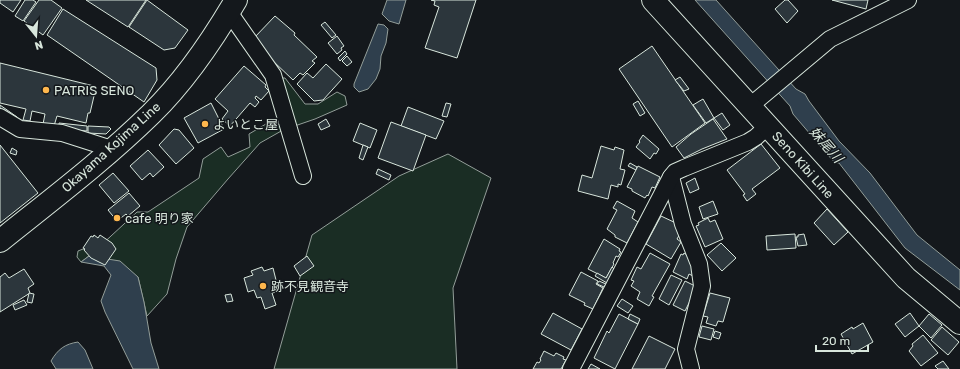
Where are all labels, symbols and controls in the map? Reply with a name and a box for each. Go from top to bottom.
north arrow [16,16,56,56]
text: N [33,38,44,52]
place label: PATRIS SENO [54,83,134,98]
marker: PATRIS SENO [41,85,51,95]
street label: Okayama Kojima Line [59,99,163,195]
place label: よいとこ屋 [213,117,278,132]
marker: よいとこ屋 [200,119,210,129]
water label: 妹尾川 [806,124,848,168]
street label: Seno Kibi Line [769,129,837,201]
place label: cafe 明り家 [125,211,194,226]
marker: cafe 明り家 [112,213,122,223]
place label: 跡不見観音寺 [271,279,349,294]
marker: 跡不見観音寺 [258,281,268,291]
scale bar [816,327,868,353]
text: 20 m [822,334,850,348]

